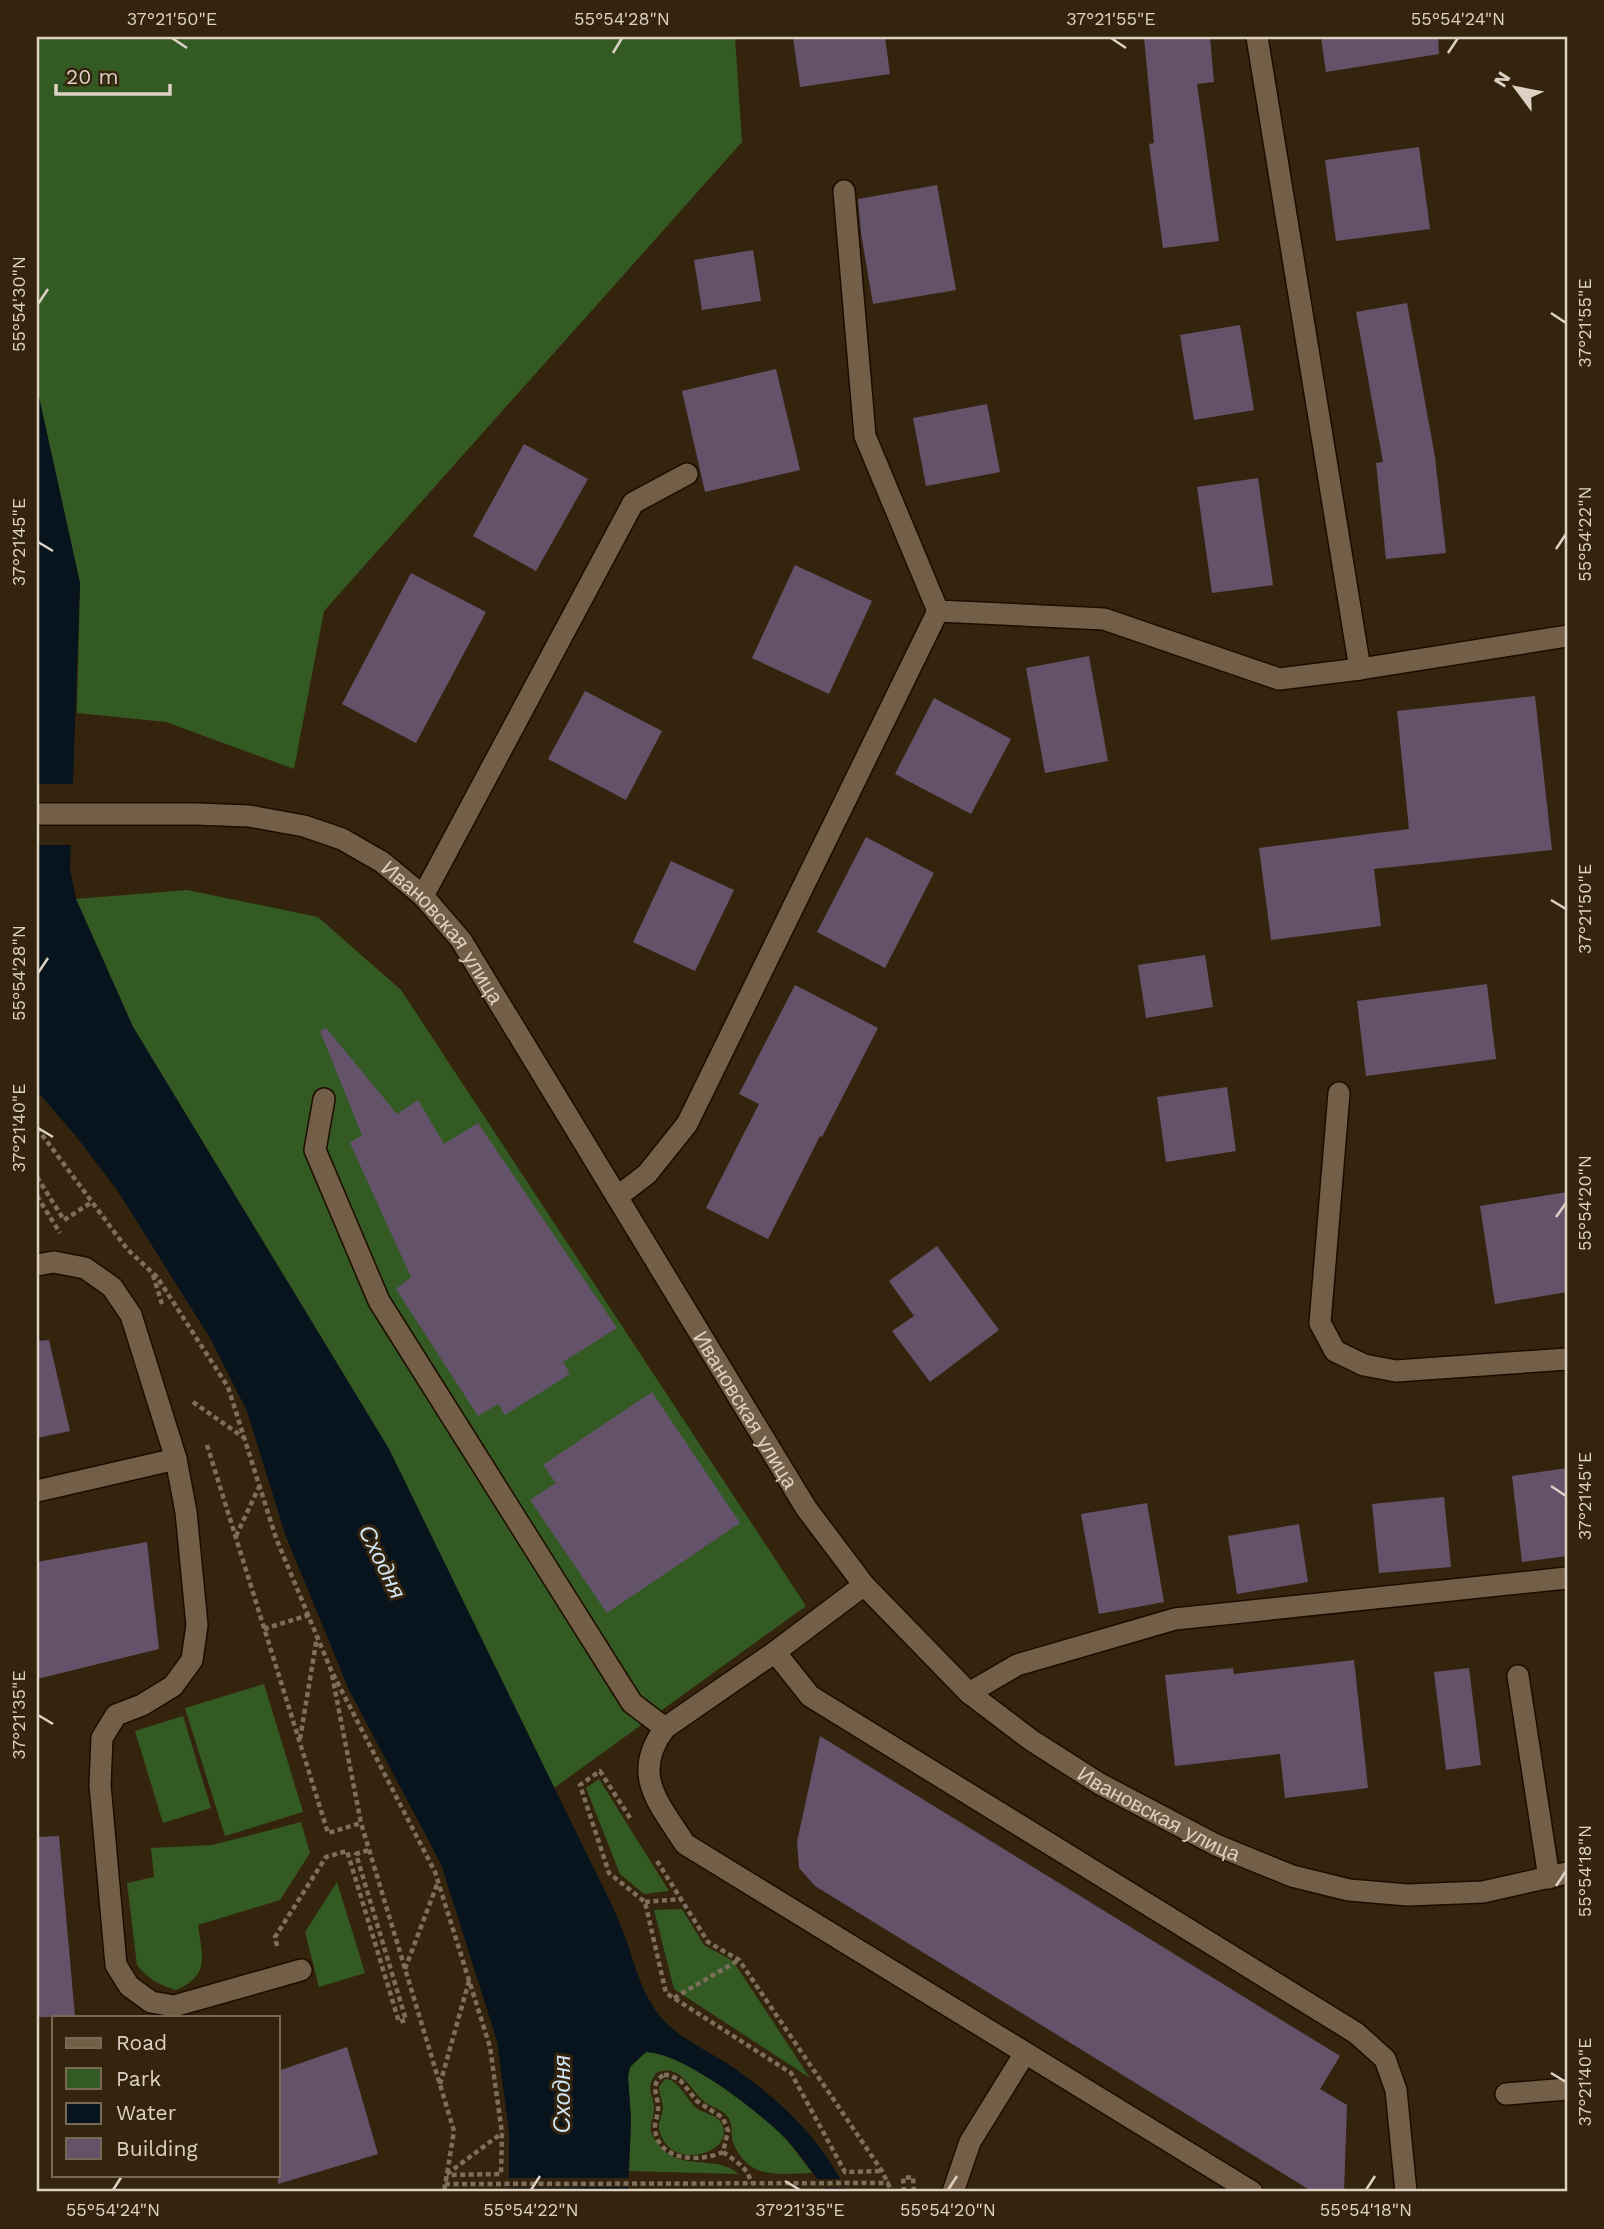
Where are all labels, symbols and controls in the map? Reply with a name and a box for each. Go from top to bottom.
text: 37°21'50"E [127,8,217,29]
text: 55°54'28"N [574,8,670,29]
text: 37°21'55"E [1066,8,1156,29]
text: 55°54'24"N [1411,8,1505,29]
scale bar [56,52,170,96]
north arrow [1482,52,1552,122]
text: 20 m [66,64,118,89]
text: N [1489,67,1515,91]
text: 55°54'30"N [8,256,29,352]
text: 37°21'55"E [1574,278,1595,368]
text: 55°54'22"N [1574,486,1595,582]
text: 37°21'45"E [8,498,29,586]
street label: Ивановская улица [377,855,509,1009]
text: 37°21'50"E [1574,864,1595,954]
text: 55°54'28"N [8,925,29,1021]
text: 37°21'40"E [8,1083,29,1173]
text: 55°54'20"N [1574,1155,1595,1251]
street label: Ивановская улица [689,1326,804,1493]
text: 37°21'45"E [1574,1452,1595,1540]
water label: Сходня [353,1521,411,1603]
text: 37°21'35"E [8,1670,29,1760]
street label: Ивановская улица [1073,1761,1244,1866]
text: 55°54'18"N [1574,1825,1595,1917]
legend [52,2016,280,2176]
text: Road [116,2030,167,2055]
text: 37°21'40"E [1574,2037,1595,2127]
water label: Сходня [549,2055,576,2133]
text: Park [116,2066,161,2091]
text: Water [116,2100,177,2125]
text: Building [116,2136,198,2161]
text: 55°54'24"N [66,2199,160,2220]
text: 55°54'22"N [483,2199,579,2220]
text: 37°21'35"E [755,2199,845,2220]
text: 55°54'20"N [900,2199,996,2220]
text: 55°54'18"N [1320,2199,1412,2220]

